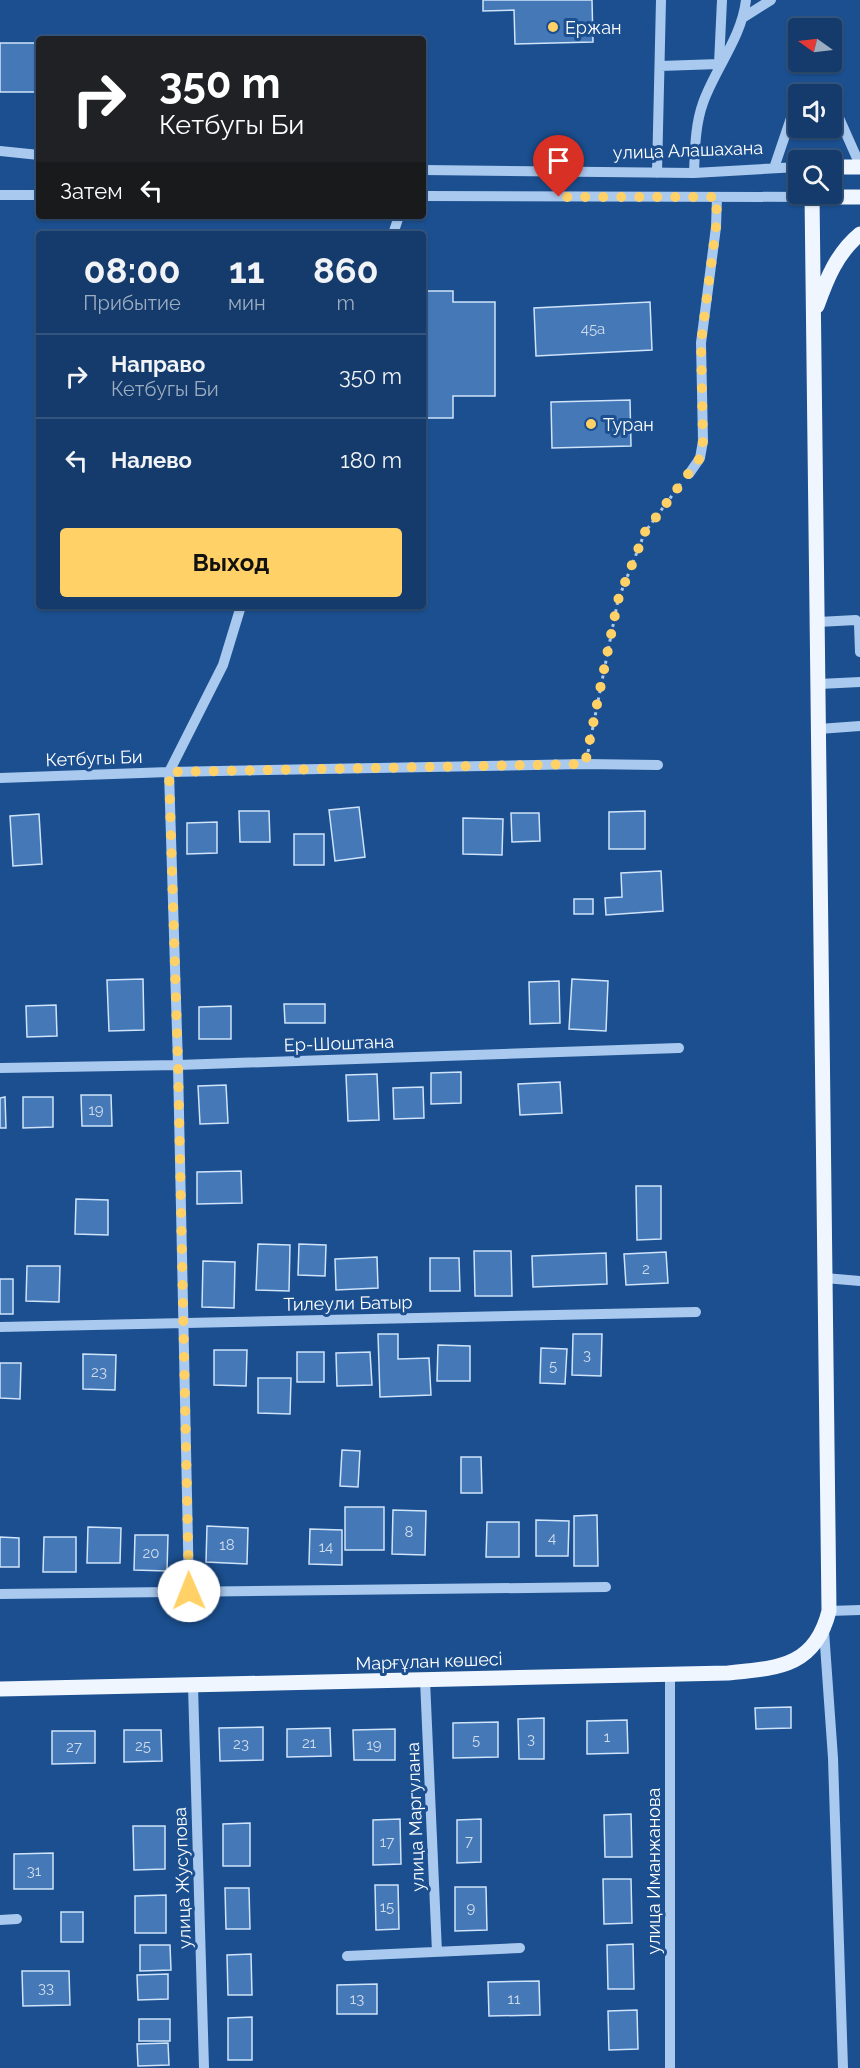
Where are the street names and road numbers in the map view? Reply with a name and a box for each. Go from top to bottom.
street label: улица Алашахана [612,137,764,163]
street label: Кетбугы Би [45,746,143,770]
street label: Ер-Шоштана [283,1031,395,1055]
street label: Тилеули Батыр [283,1291,413,1315]
street label: Марғұлан көшесі [355,1648,503,1674]
street label: улица Маргулана [402,1742,428,1892]
street label: улица Иманжанова [643,1788,664,1954]
street label: улица Жусупова [169,1807,195,1949]

